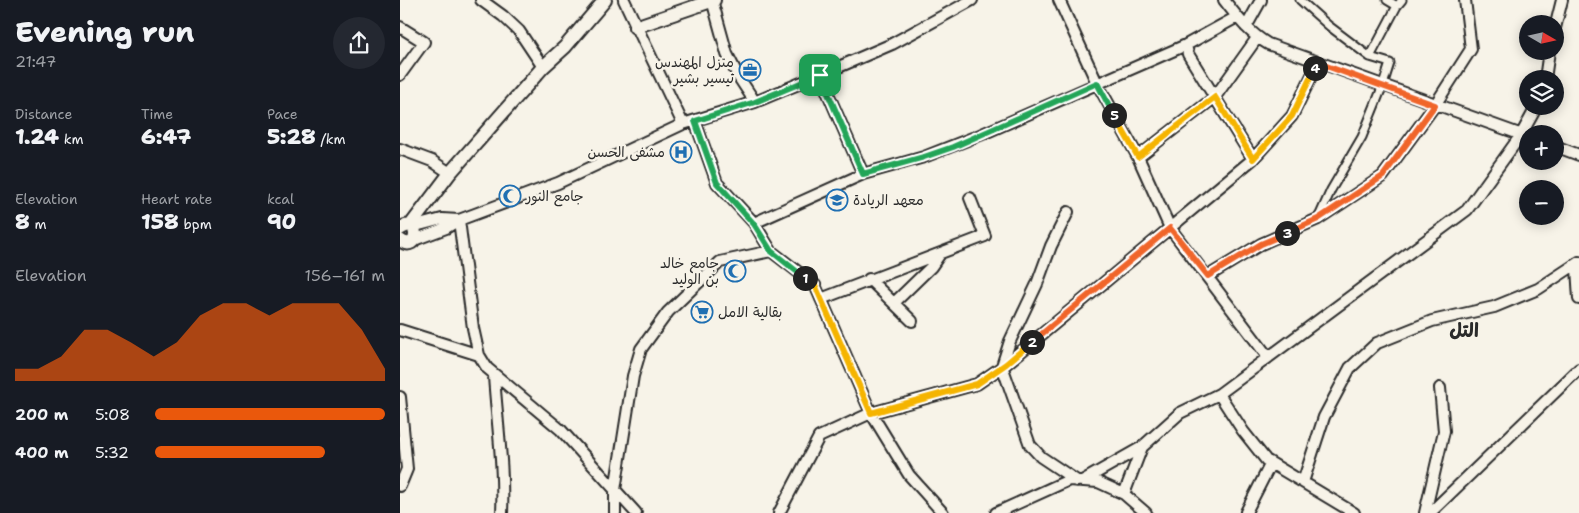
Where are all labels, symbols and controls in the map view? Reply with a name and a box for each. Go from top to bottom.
text: Evening run [15,13,194,51]
north arrow [1519,15,1564,60]
map controls [1519,15,1564,225]
button: share [333,17,385,69]
text: 21:47 [15,51,56,72]
place label: منزل المهندس تيسير بشير [655,53,735,87]
pin [799,54,841,96]
pin: 4 [1302,56,1328,80]
office icon: منزل المهندس تيسير بشير [738,58,762,82]
text: 4 [1311,59,1320,77]
icon: arrive [806,61,834,89]
button: layers [1519,70,1564,115]
pin: 5 [1102,102,1126,128]
text: Distance [15,105,72,123]
text: Time [141,105,173,123]
text: Pace [267,105,298,123]
text: 5 [1110,106,1119,124]
text: 1.24 [15,123,59,151]
text: 6:47 [141,123,191,151]
text: 5:28 [267,123,316,151]
button: + [1519,125,1564,170]
text: km [59,130,84,148]
text: /km [316,130,346,148]
hospital icon: مشفى الحسن [669,140,693,164]
place label: مشفى الحسن [587,143,665,161]
button: − [1519,180,1564,225]
mosque icon: جامع النور [498,184,522,208]
place label: جامع النور [525,187,584,207]
school or university icon: معهد الريادة [825,188,849,212]
text: Elevation [15,190,78,208]
text: Heart rate [141,190,212,208]
text: kcal [267,190,294,208]
place label: معهد الريادة [853,191,924,209]
text: 8 [15,208,30,236]
text: 158 [141,208,179,236]
text: 90 [267,208,296,236]
text: m [30,215,47,233]
text: bpm [179,215,212,233]
pin: 3 [1274,220,1300,246]
text: 3 [1283,224,1292,242]
place label: جامع خالد بن الوليد [660,254,719,289]
mosque icon: جامع خالد بن الوليد [723,259,747,283]
text: Elevation [15,265,87,286]
text: 156–161 m [305,265,385,286]
pin: 1 [792,266,818,290]
text: 1 [802,269,809,287]
supermarket icon: بقالية الامل [690,300,714,324]
place label: بقالية الامل [718,303,782,321]
district label: التل [1449,318,1479,343]
pin: 2 [1020,330,1044,354]
text: 2 [1028,333,1037,351]
text: 200 m [15,404,68,425]
text: 5:08 [95,404,130,425]
text: 400 m [15,442,69,463]
text: 5:32 [95,442,129,463]

